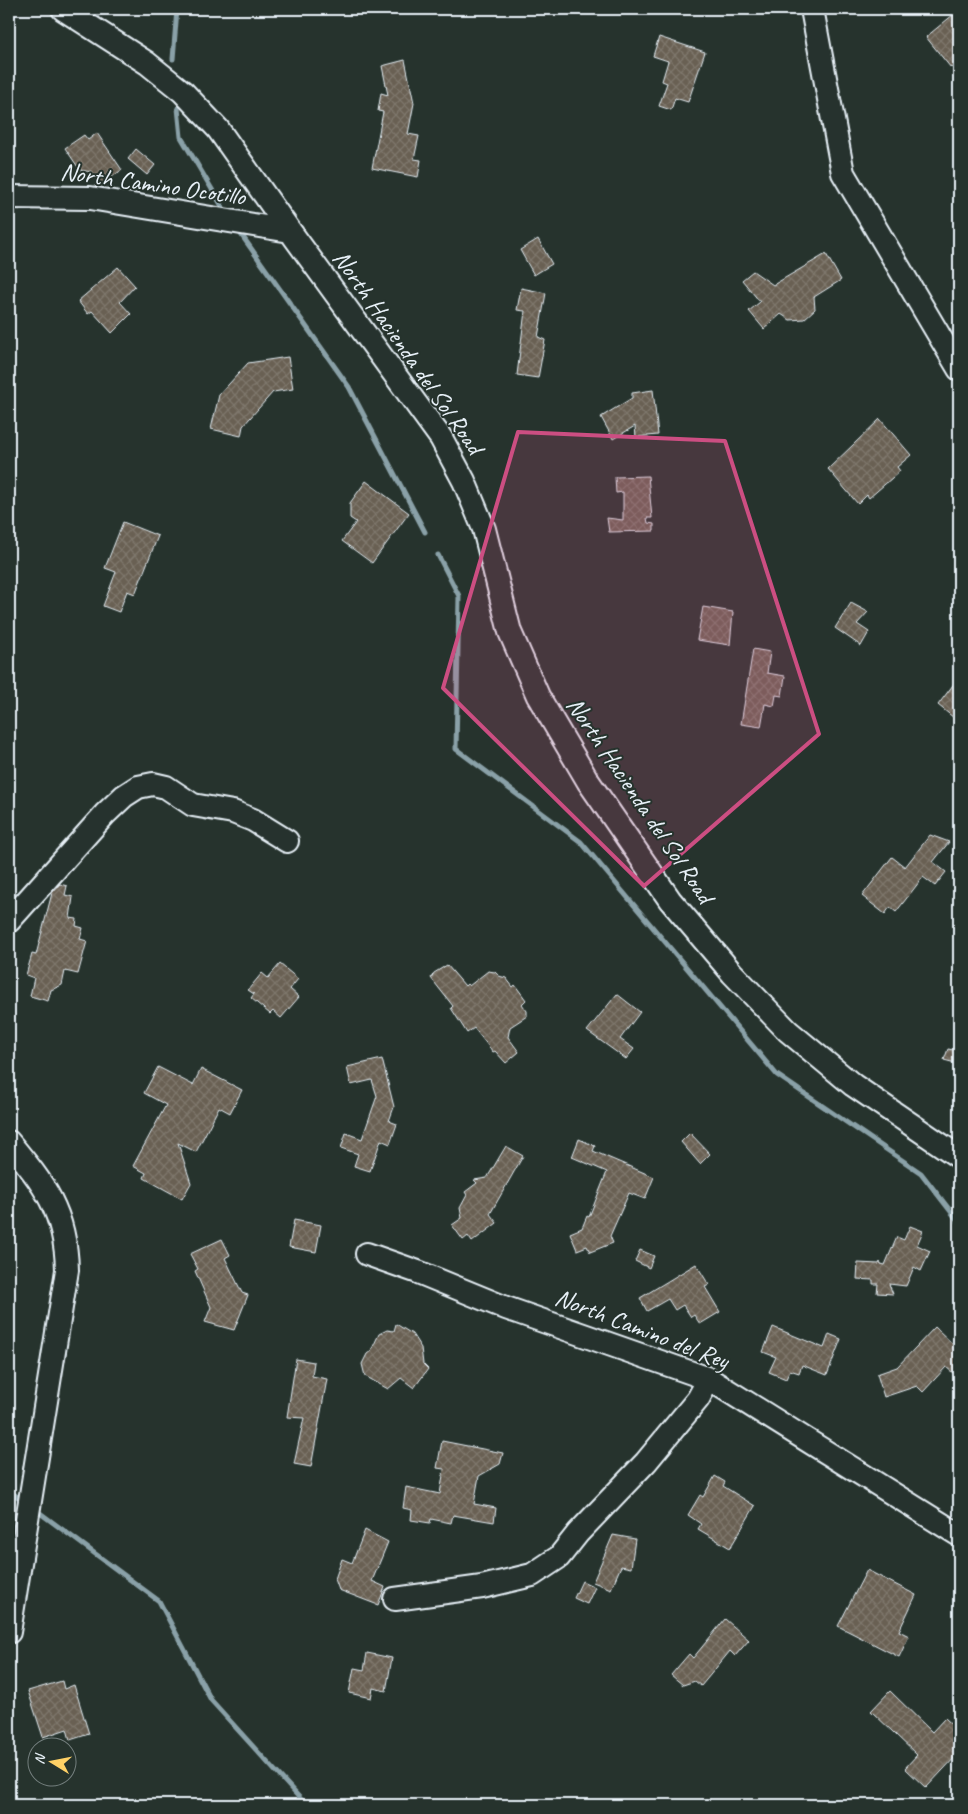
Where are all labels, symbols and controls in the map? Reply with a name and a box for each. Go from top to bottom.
street label: North Camino Ocotillo [59,155,249,213]
street label: North Hacienda del Sol Road [325,244,493,464]
street label: North Hacienda del Sol Road [559,691,723,913]
street label: North Camino del Rey [551,1281,735,1377]
north arrow [28,1736,78,1786]
text: N [31,1752,49,1766]

